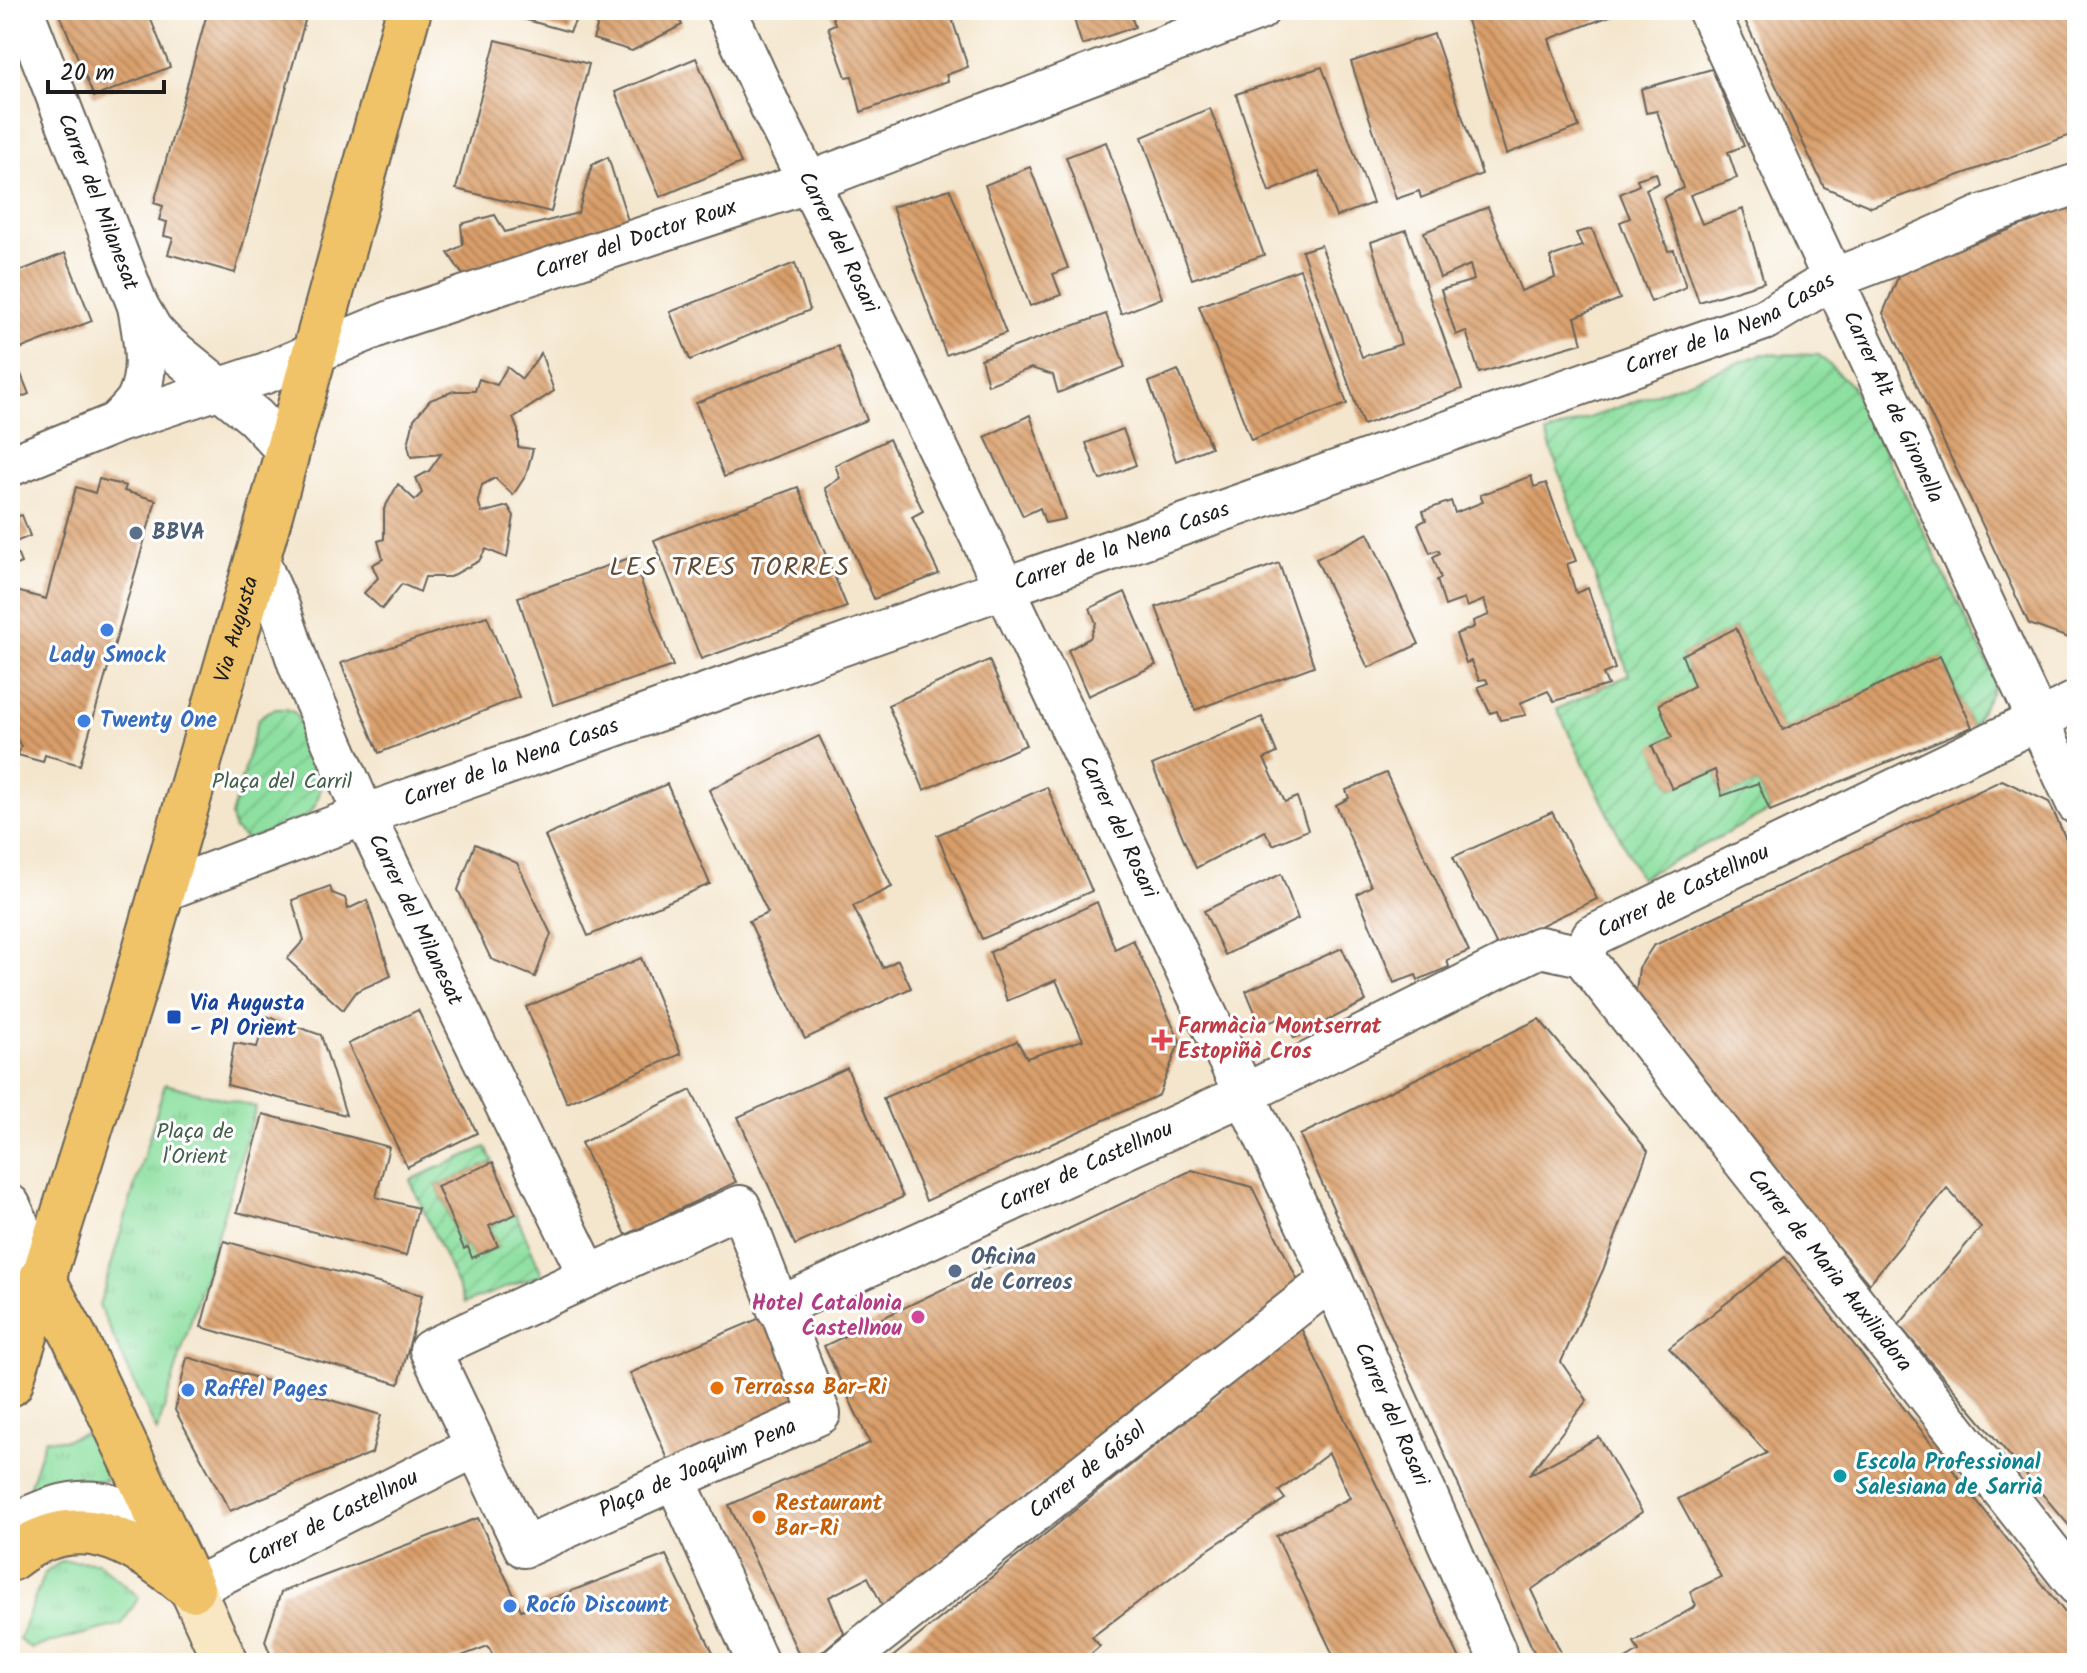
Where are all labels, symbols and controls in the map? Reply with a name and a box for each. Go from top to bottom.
scale bar [48,44,164,94]
text: 20 m [60,54,115,93]
street label: Carrer del Milanesat [47,108,148,296]
street label: Carrer del Rosari [788,165,888,320]
street label: Carrer del Doctor Roux [530,190,742,289]
street label: Carrer de la Nena Casas [1620,263,1842,385]
street label: Carrer Alt de Gironella [1833,305,1952,509]
street label: Carrer de la Nena Casas [1009,492,1235,601]
place label: BBVA [152,516,205,551]
marker: BBVA [127,524,145,542]
district label: LES TRES TORRES [609,547,851,589]
street label: Via Augusta [205,572,269,687]
marker: Lady Smock [98,621,116,639]
place label: Lady Smock [49,639,167,674]
place label: Twenty One [100,704,217,739]
street label: Carrer de la Nena Casas [398,708,624,817]
marker: Twenty One [75,712,93,730]
street label: Carrer del Rosari [1069,750,1167,905]
park label: Plaça del Carril [212,765,353,800]
street label: Carrer del Milanesat [358,828,472,1012]
street label: Carrer de Castellnou [1591,835,1776,948]
place label: Via Augusta - Pl Orient [190,987,304,1047]
marker: Via Augusta - Pl Orient [165,1008,183,1026]
place label: Farmàcia Montserrat Estopiñà Cros [1178,1010,1383,1070]
marker: Farmàcia Montserrat Estopiñà Cros [1153,1031,1171,1049]
street label: Carrer de Castellnou [993,1111,1179,1222]
park label: Plaça de l'Orient [156,1115,234,1175]
street label: Carrer de Maria Auxiliadora [1738,1161,1921,1380]
place label: Oficina de Correos [971,1241,1073,1301]
marker: Oficina de Correos [946,1262,964,1280]
place label: Hotel Catalonia Castellnou [752,1287,902,1347]
marker: Hotel Catalonia Castellnou [909,1308,927,1326]
street label: Carrer del Rosari [1344,1337,1439,1493]
place label: Terrassa Bar-Ri [733,1371,888,1406]
place label: Raffel Pages [204,1373,328,1408]
marker: Terrassa Bar-Ri [708,1379,726,1397]
marker: Raffel Pages [179,1381,197,1399]
street label: Plaça de Joaquim Pena [593,1410,803,1528]
street label: Carrer de Gósol [1021,1413,1155,1528]
place label: Escola Professional Salesiana de Sarrià [1856,1446,2043,1506]
street label: Carrer de Castellnou [241,1460,425,1576]
marker: Escola Professional Salesiana de Sarrià [1831,1467,1849,1485]
place label: Restaurant Bar-Ri [775,1487,883,1547]
marker: Restaurant Bar-Ri [750,1508,768,1526]
place label: Rocío Discount [526,1589,670,1624]
marker: Rocío Discount [501,1597,519,1615]

